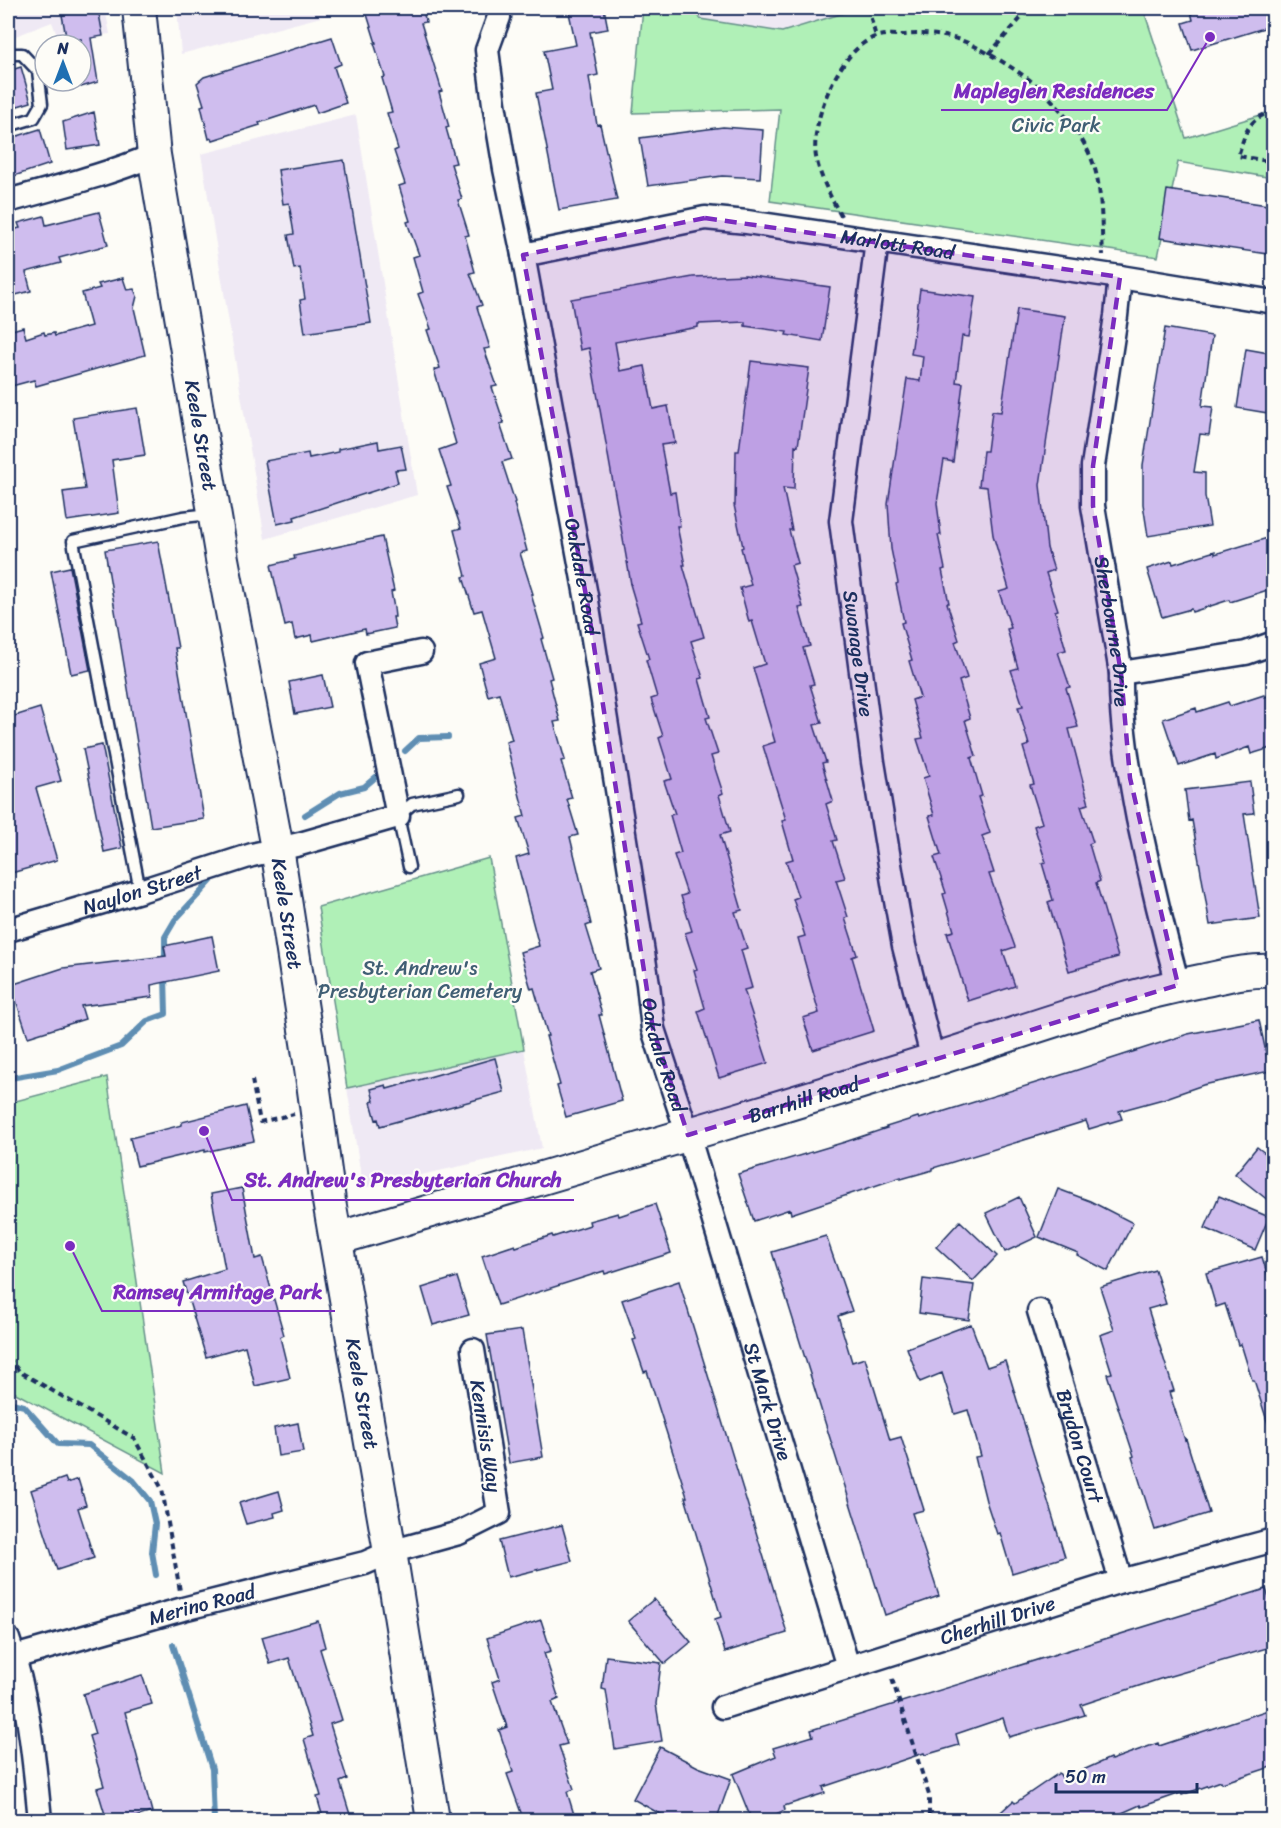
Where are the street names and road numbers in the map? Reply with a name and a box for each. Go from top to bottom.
street label: Marlott Road [838,219,958,271]
street label: Keele Street [174,377,227,494]
street label: Oakdale Road [554,515,609,638]
street label: Sherbourne Drive [1084,553,1139,708]
street label: Swanage Drive [832,588,884,719]
street label: Naylon Street [78,855,208,925]
street label: Keele Street [261,856,313,972]
street label: Oakdale Road [632,996,697,1118]
street label: Barrhill Road [744,1066,865,1134]
street label: Keele Street [335,1336,389,1452]
street label: St Mark Drive [733,1338,802,1465]
street label: Kennisis Way [459,1377,512,1495]
street label: Brydon Court [1046,1385,1114,1508]
street label: Merino Road [144,1574,260,1636]
street label: Cherhill Drive [936,1586,1060,1655]

